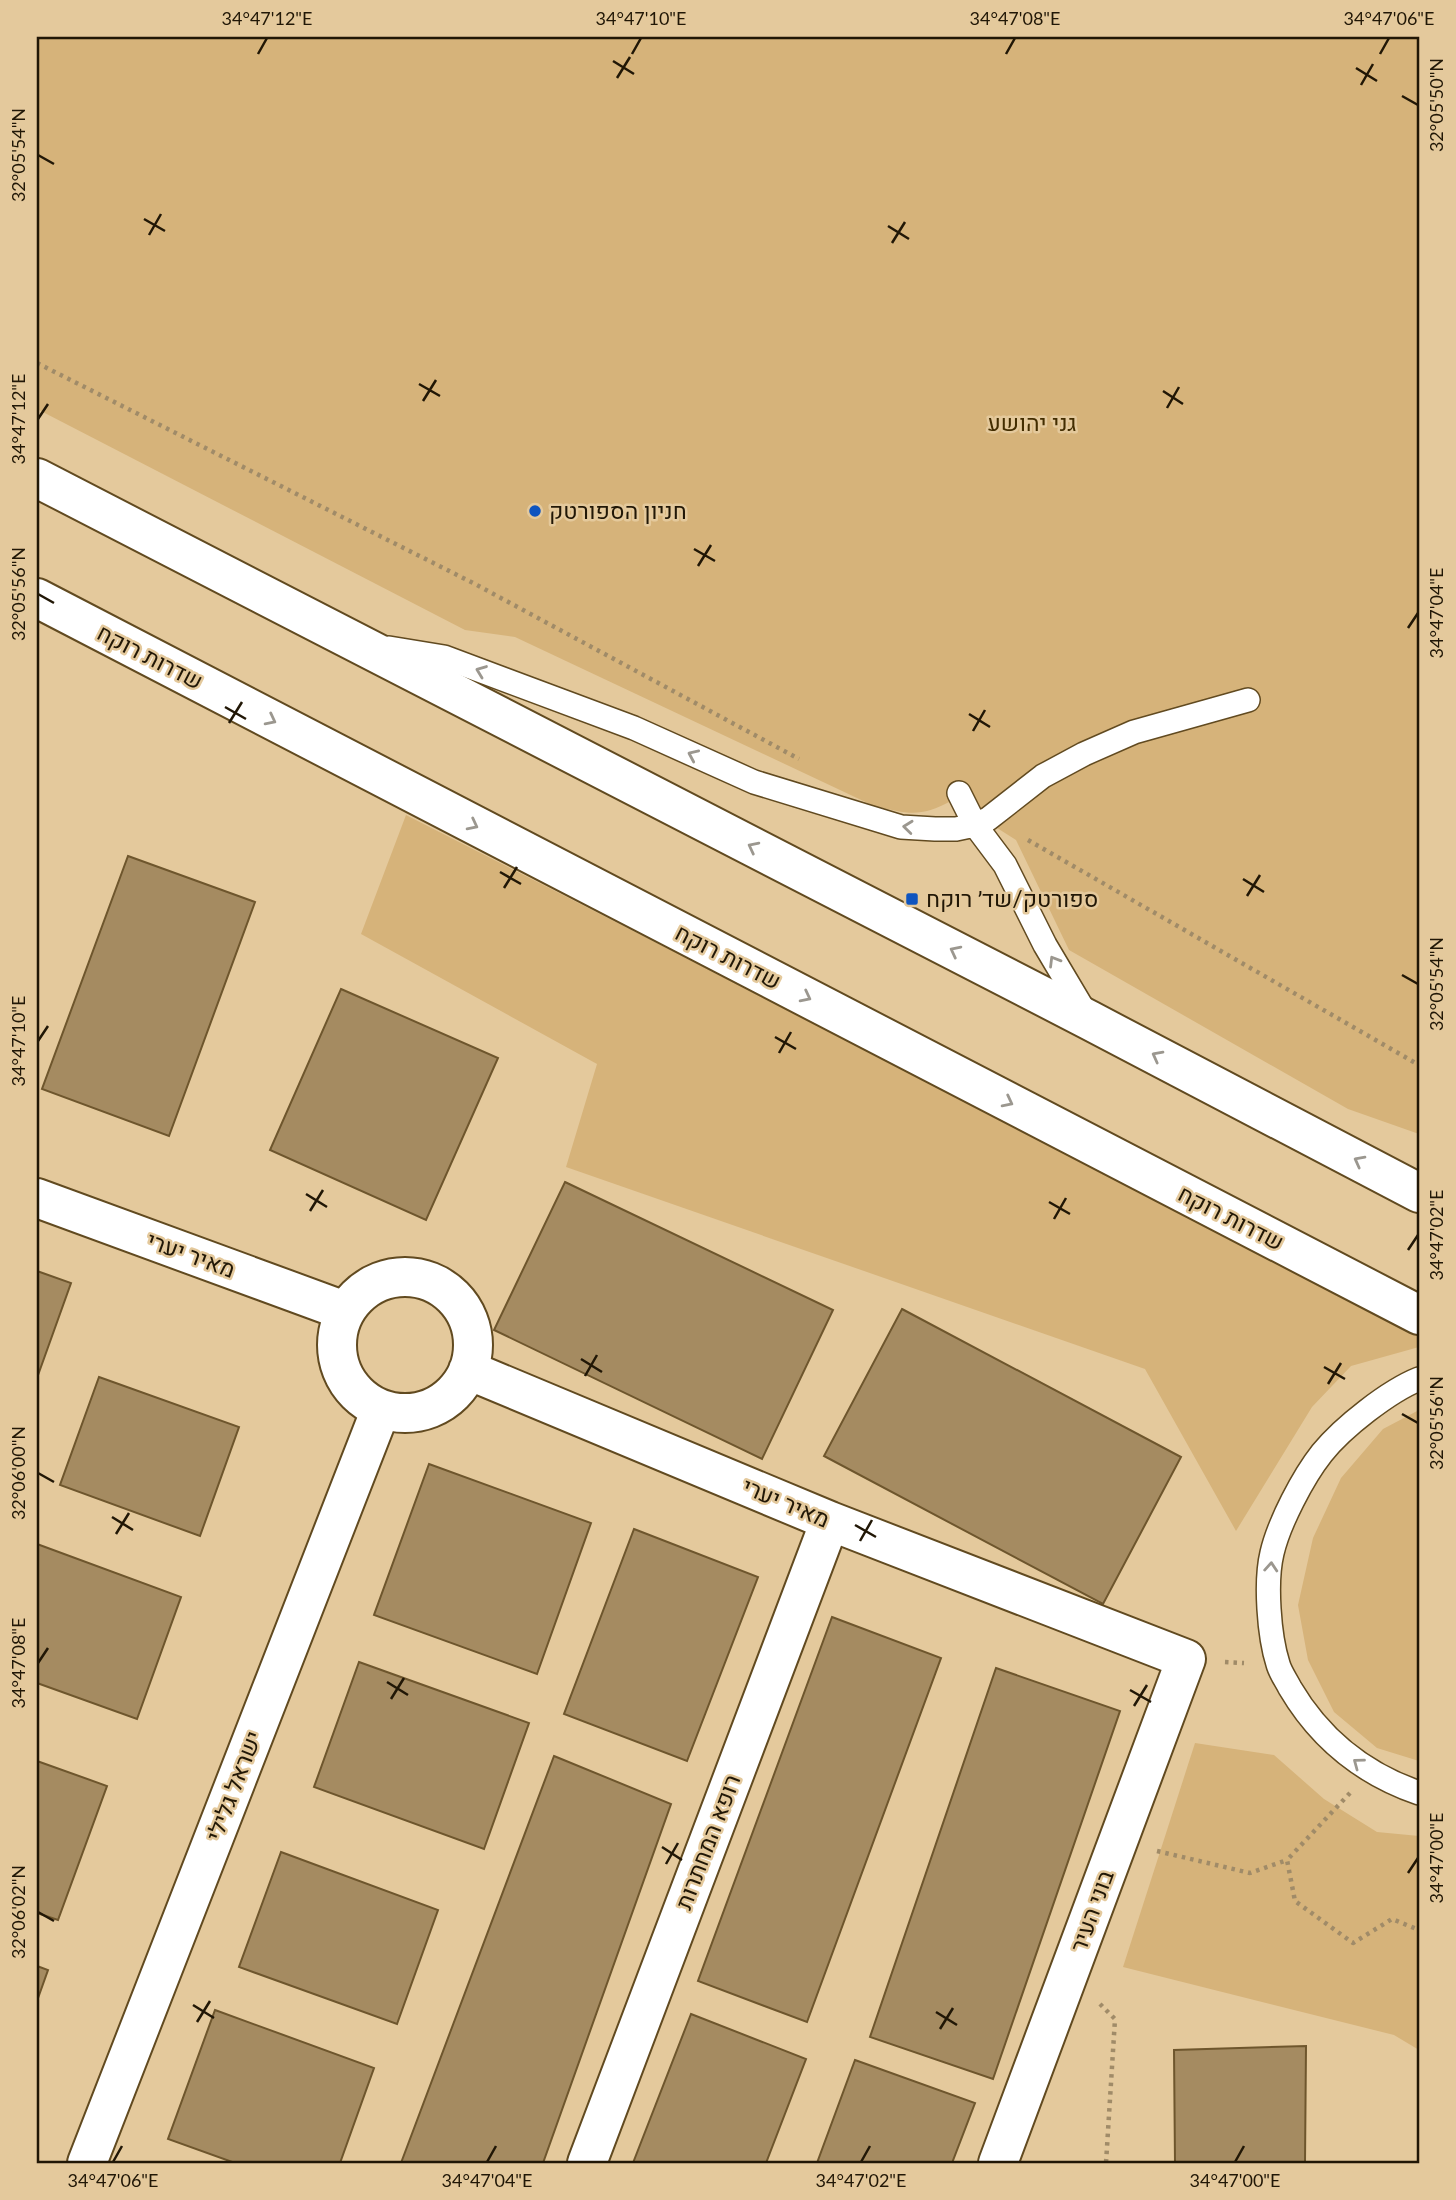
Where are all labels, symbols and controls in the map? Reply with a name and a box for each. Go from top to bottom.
text: 34°47'12"E [222,7,312,29]
text: 34°47'10"E [596,7,686,29]
text: 34°47'08"E [970,7,1060,29]
text: 34°47'06"E [1344,7,1434,29]
text: 32°05'50"N [1425,58,1447,152]
text: 32°05'54"N [7,108,29,202]
text: 34°47'12"E [7,374,29,464]
park label: גני יהושע [988,408,1076,436]
place label: חניון הספורטק [549,496,687,524]
marker: חניון הספורטק [527,503,543,519]
text: 32°05'56"N [7,547,29,641]
text: 34°47'04"E [1425,568,1447,658]
street label: שדרות רוקח [93,618,208,695]
one-way arrow [476,665,488,679]
one-way arrow [264,711,276,725]
one-way arrow [687,749,700,763]
one-way arrow [466,816,478,830]
one-way arrow [902,820,913,835]
one-way arrow [748,841,760,855]
place label: ספורטק/שד׳ רוקח [926,884,1098,912]
marker: ספורטק/שד׳ רוקח [904,891,920,907]
street label: שדרות רוקח [671,918,786,995]
text: 32°05'54"N [1425,937,1447,1031]
one-way arrow [950,946,962,959]
one-way arrow [1049,956,1062,969]
one-way arrow [799,989,811,1002]
text: 34°47'10"E [7,996,29,1086]
one-way arrow [1152,1051,1164,1064]
one-way arrow [1000,1093,1013,1107]
one-way arrow [1354,1156,1366,1170]
street label: שדרות רוקח [1174,1179,1289,1256]
text: 34°47'02"E [1425,1190,1447,1280]
street label: מאיר יערי [143,1225,239,1283]
text: 32°05'56"N [1425,1376,1447,1470]
text: 32°06'00"N [7,1426,29,1520]
street label: מאיר יערי [739,1471,834,1533]
one-way arrow [1263,1561,1278,1572]
text: 34°47'08"E [7,1618,29,1708]
street label: ישראל גלילי [199,1727,267,1845]
one-way arrow [1354,1759,1366,1772]
street label: רופא המחתרות [669,1770,746,1913]
text: 34°47'00"E [1425,1813,1447,1903]
text: 32°06'02"N [7,1865,29,1959]
street label: בוני העיר [1063,1866,1119,1955]
text: 34°47'06"E [68,2169,158,2191]
text: 34°47'04"E [442,2169,532,2191]
text: 34°47'02"E [816,2169,906,2191]
text: 34°47'00"E [1190,2169,1280,2191]

